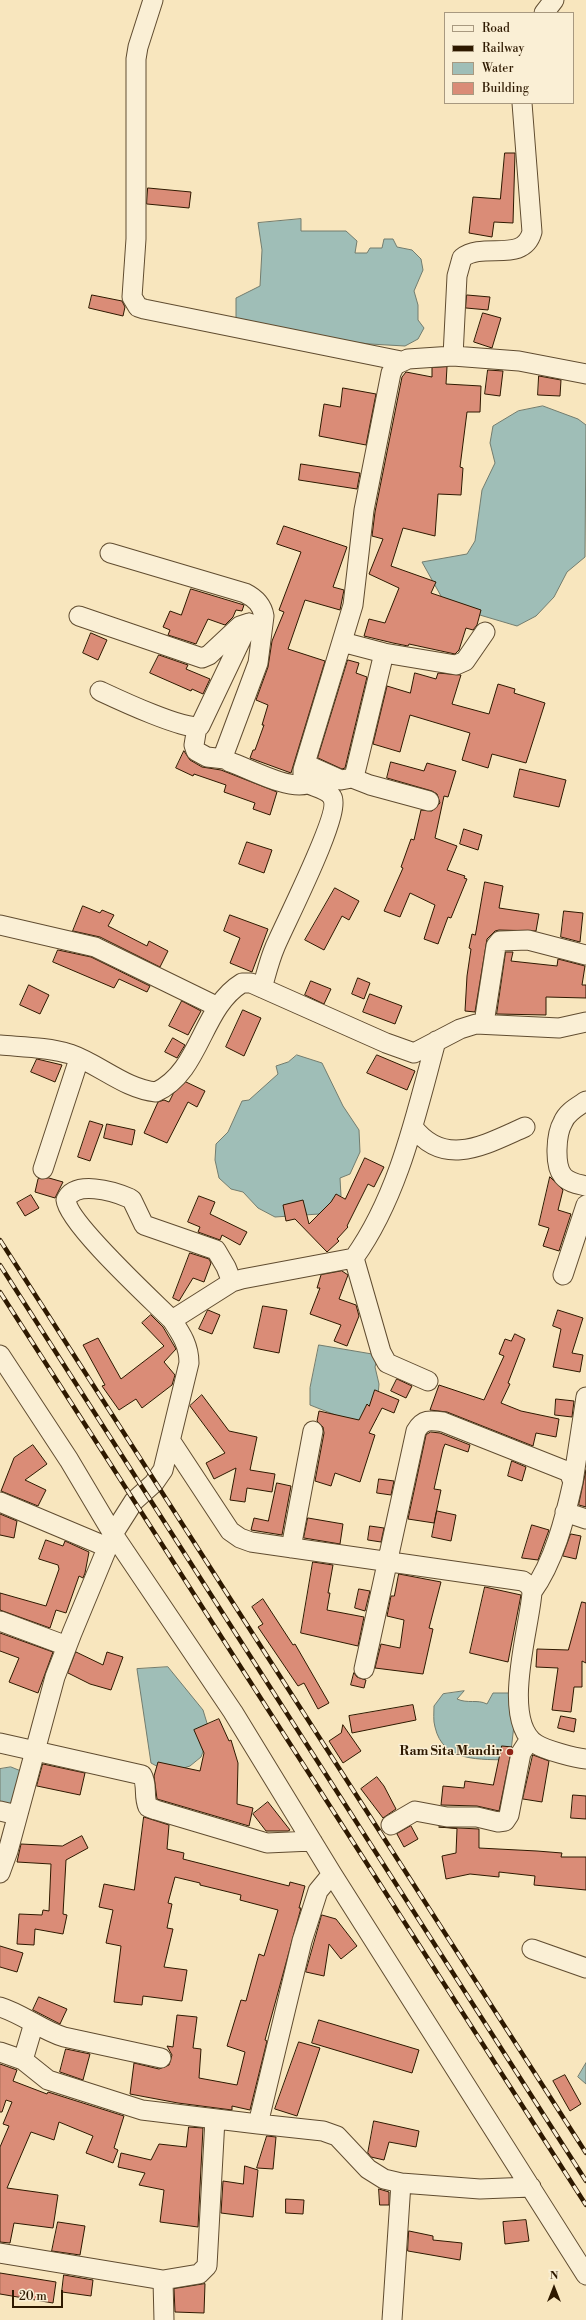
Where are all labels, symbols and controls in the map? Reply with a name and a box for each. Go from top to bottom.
legend [444,12,574,104]
text: Road [482,21,510,36]
text: Railway [482,41,524,56]
text: Water [482,61,514,76]
text: Building [482,81,529,96]
place label: Ram Sita Mandir [400,1744,502,1760]
marker: Ram Sita Mandir [505,1747,515,1757]
north arrow [534,2268,574,2308]
text: N [550,2269,558,2283]
scale bar [14,2282,65,2308]
text: 20 m [19,2289,47,2304]

